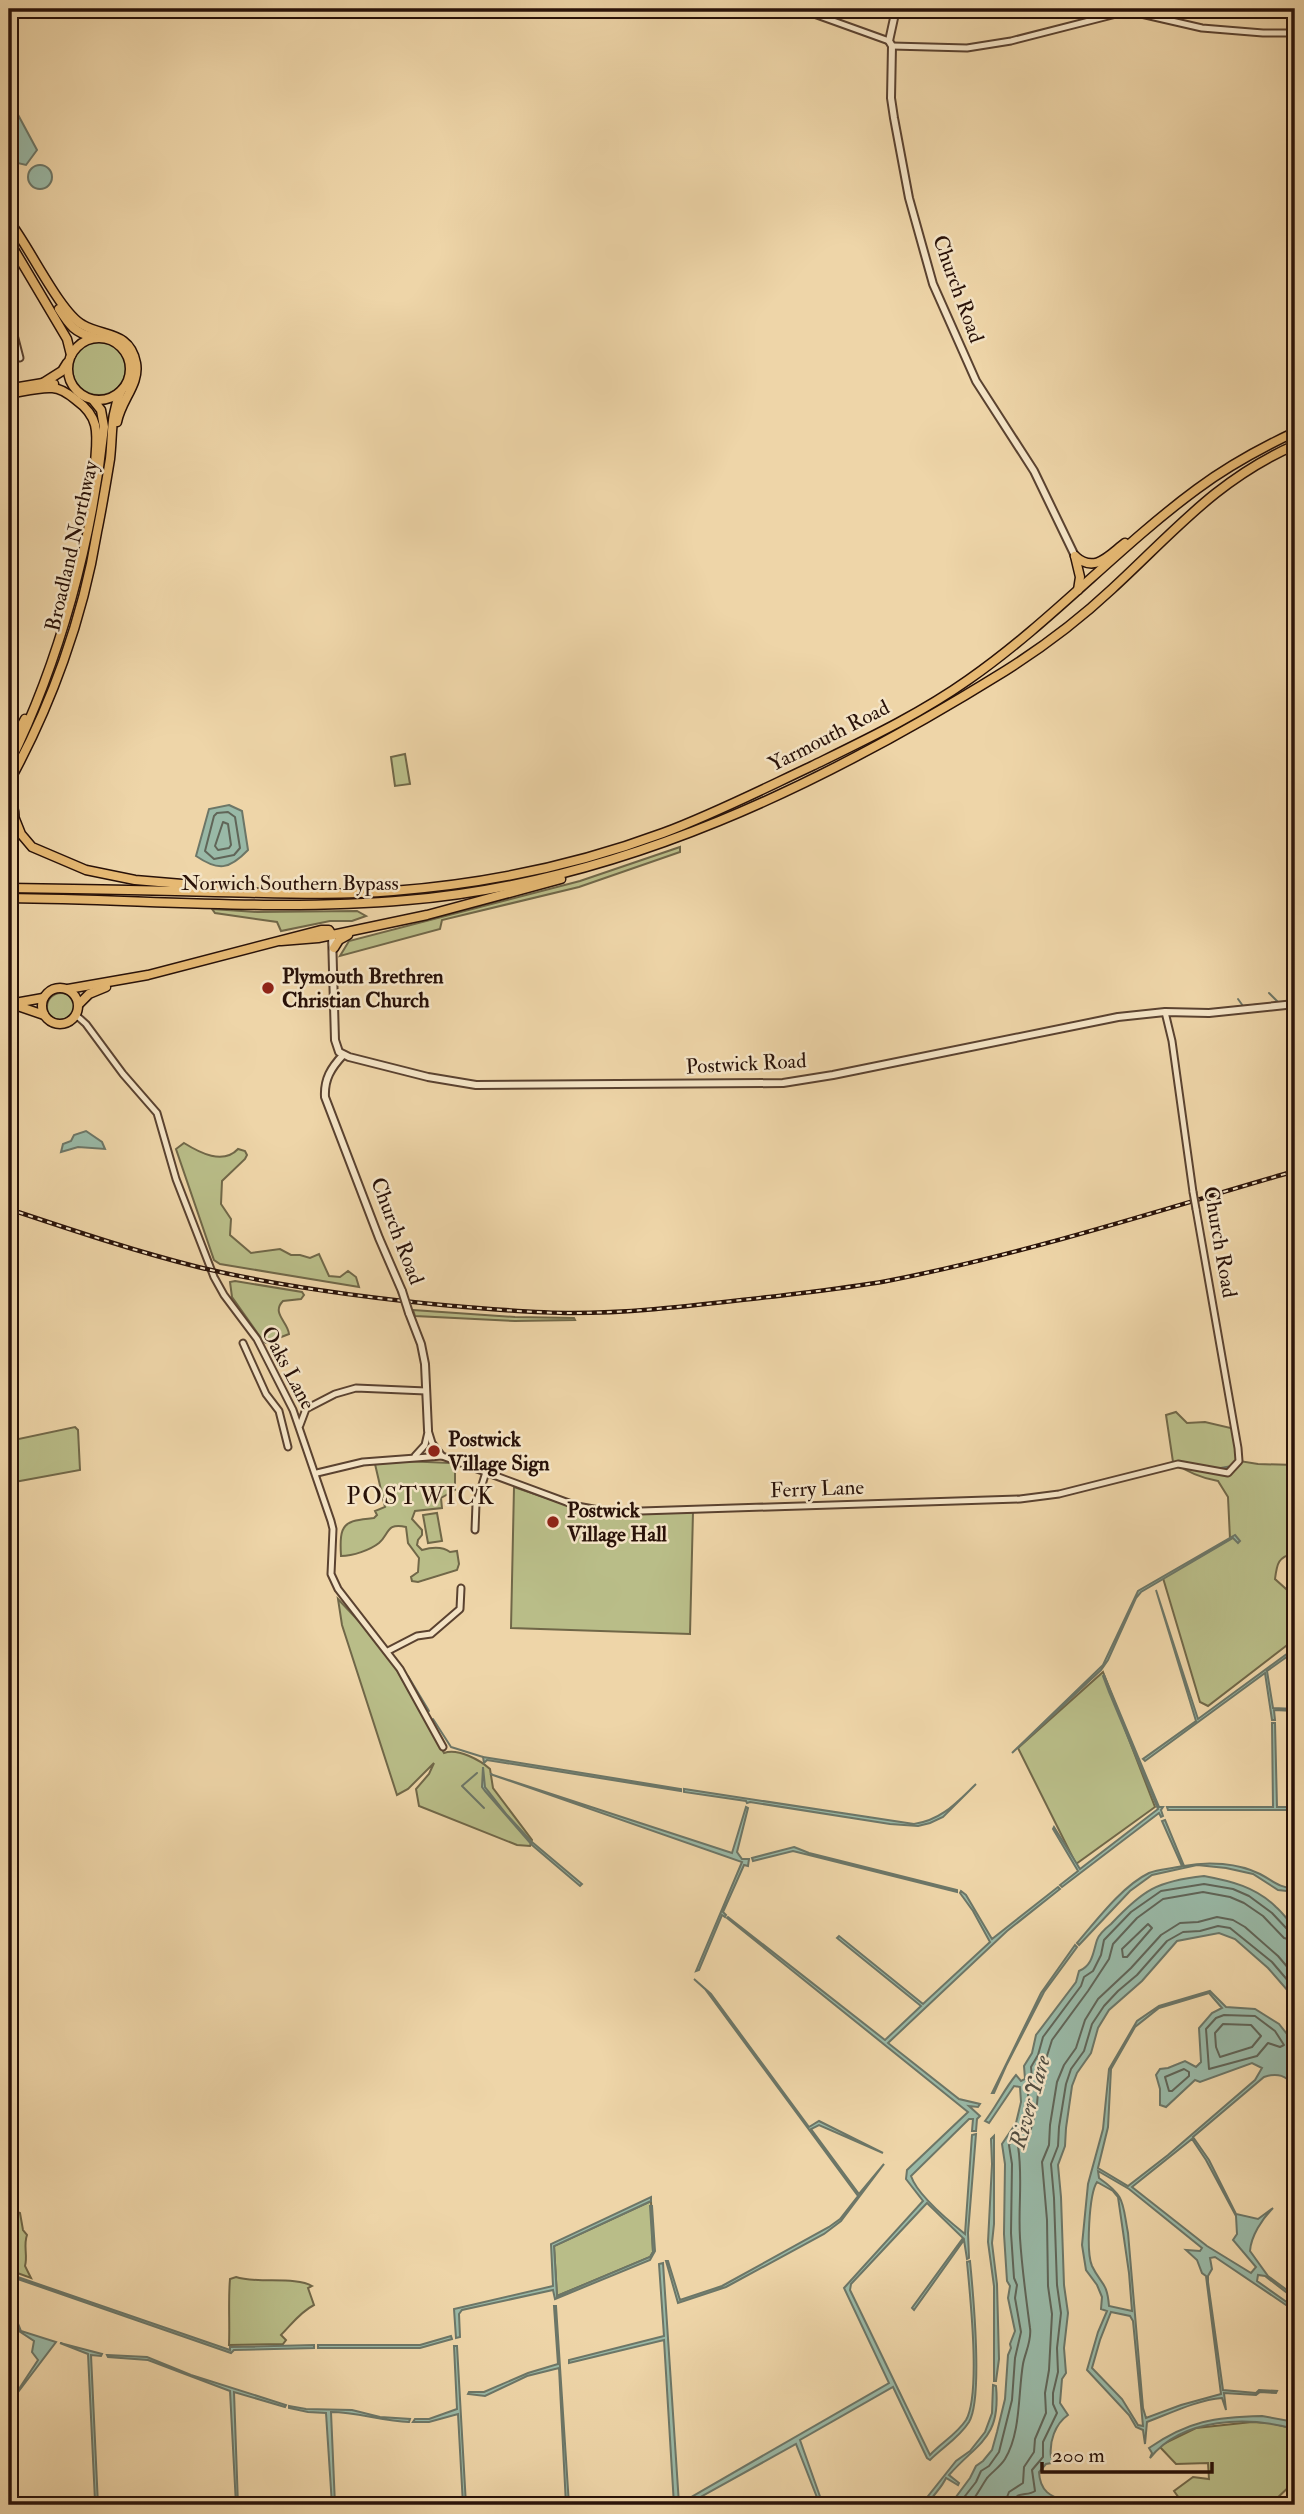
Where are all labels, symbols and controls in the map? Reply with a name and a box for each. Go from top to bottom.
street label: Church Road [926,231,990,347]
street label: Broadland Northway [39,457,105,634]
street label: Yarmouth Road [764,694,895,778]
street label: Norwich Southern Bypass [181,870,399,897]
place label: Plymouth Brethren Christian Church [282,963,444,1014]
marker: Plymouth Brethren Christian Church [260,980,276,996]
street label: Postwick Road [685,1047,808,1081]
street label: Church Road [364,1174,430,1289]
street label: Church Road [1197,1184,1243,1300]
street label: Oaks Lane [255,1322,321,1415]
place label: Postwick Village Sign [447,1426,550,1477]
marker: Postwick Village Sign [426,1443,442,1459]
street label: Ferry Lane [769,1474,865,1504]
district label: POSTWICK [346,1481,496,1512]
place label: Postwick Village Hall [566,1497,668,1548]
marker: Postwick Village Hall [545,1514,561,1530]
water label: River Yare [1003,2052,1057,2153]
scale bar [1042,2430,1211,2474]
text: 200 m [1052,2442,1105,2469]

